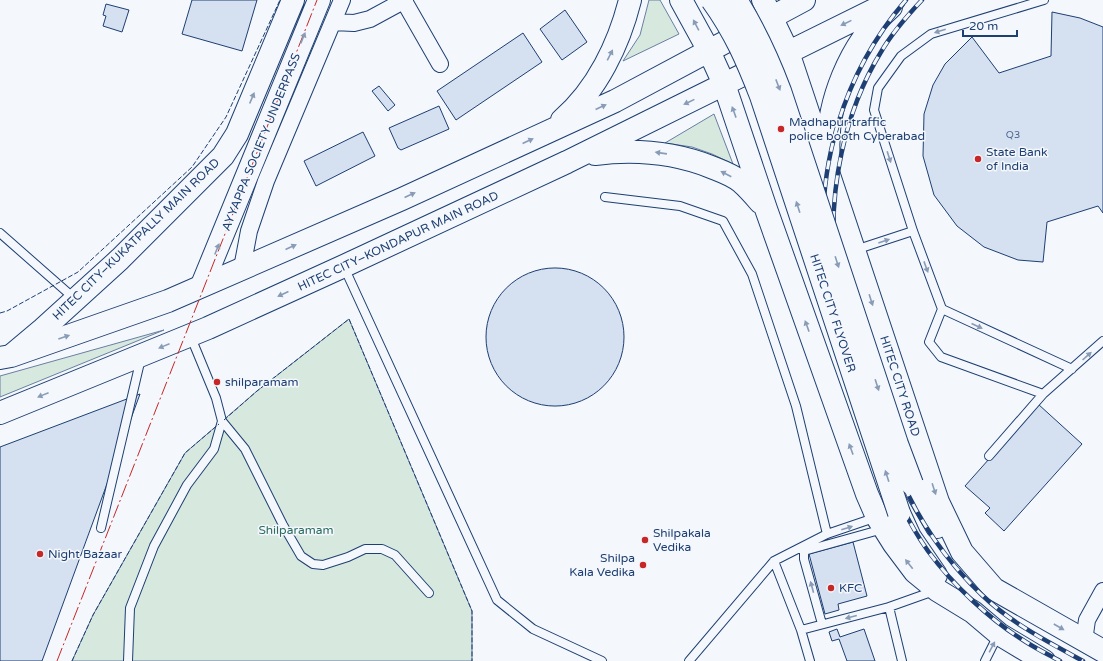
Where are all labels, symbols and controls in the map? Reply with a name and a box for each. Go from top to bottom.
scale bar [963,12,1017,38]
one-way arrow [692,19,699,31]
text: 20 m [969,19,998,33]
one-way arrow [840,20,852,26]
one-way arrow [934,28,946,34]
one-way arrow [301,31,307,43]
one-way arrow [607,49,613,60]
street label: AYYAPPA SOCIETY UNDERPASS [219,51,303,233]
one-way arrow [776,79,782,91]
one-way arrow [249,93,255,104]
one-way arrow [683,99,694,105]
one-way arrow [595,104,606,110]
one-way arrow [730,106,736,118]
place label: Madhapur traffic police booth Cyberabad [789,115,925,143]
marker: Madhapur traffic police booth Cyberabad [776,124,786,134]
house number: Q3 [1006,129,1020,141]
one-way arrow [522,138,533,144]
place label: State Bank of India [986,145,1048,173]
one-way arrow [655,150,667,156]
one-way arrow [886,151,892,163]
marker: State Bank of India [973,154,983,164]
street label: HITEC CITY–KUKATPALLY MAIN ROAD [50,155,222,323]
one-way arrow [721,171,732,177]
street label: HITEC CITY–KONDAPUR MAIN ROAD [295,188,501,294]
one-way arrow [404,192,415,198]
one-way arrow [795,200,801,212]
one-way arrow [878,237,890,243]
one-way arrow [215,242,221,254]
one-way arrow [285,244,296,250]
street label: HITEC CITY FLYOVER [807,252,859,374]
one-way arrow [834,256,840,268]
one-way arrow [924,262,930,274]
one-way arrow [277,291,289,297]
one-way arrow [868,294,874,306]
one-way arrow [804,320,810,332]
one-way arrow [972,323,983,329]
one-way arrow [58,334,70,340]
street label: HITEC CITY ROAD [877,334,923,438]
one-way arrow [157,343,169,349]
one-way arrow [1082,351,1093,360]
place label: shilparamam [225,375,298,389]
marker: shilparamam [212,377,222,387]
one-way arrow [875,379,881,391]
one-way arrow [37,393,49,399]
one-way arrow [847,443,853,455]
one-way arrow [883,470,889,482]
one-way arrow [931,484,937,496]
park label: Shilparamam [258,523,334,537]
one-way arrow [841,524,853,530]
place label: Shilpakala Vedika [653,526,711,554]
marker: Shilpakala Vedika [640,535,650,545]
place label: Night Bazaar [48,547,122,561]
marker: Night Bazaar [35,549,45,559]
place label: Shilpa Kala Vedika [569,551,635,579]
one-way arrow [905,558,914,569]
marker: Shilpa Kala Vedika [638,560,648,570]
one-way arrow [808,581,814,593]
place label: KFC [839,581,862,595]
marker: KFC [826,583,836,593]
one-way arrow [845,614,857,620]
one-way arrow [1053,623,1064,630]
one-way arrow [989,642,995,653]

